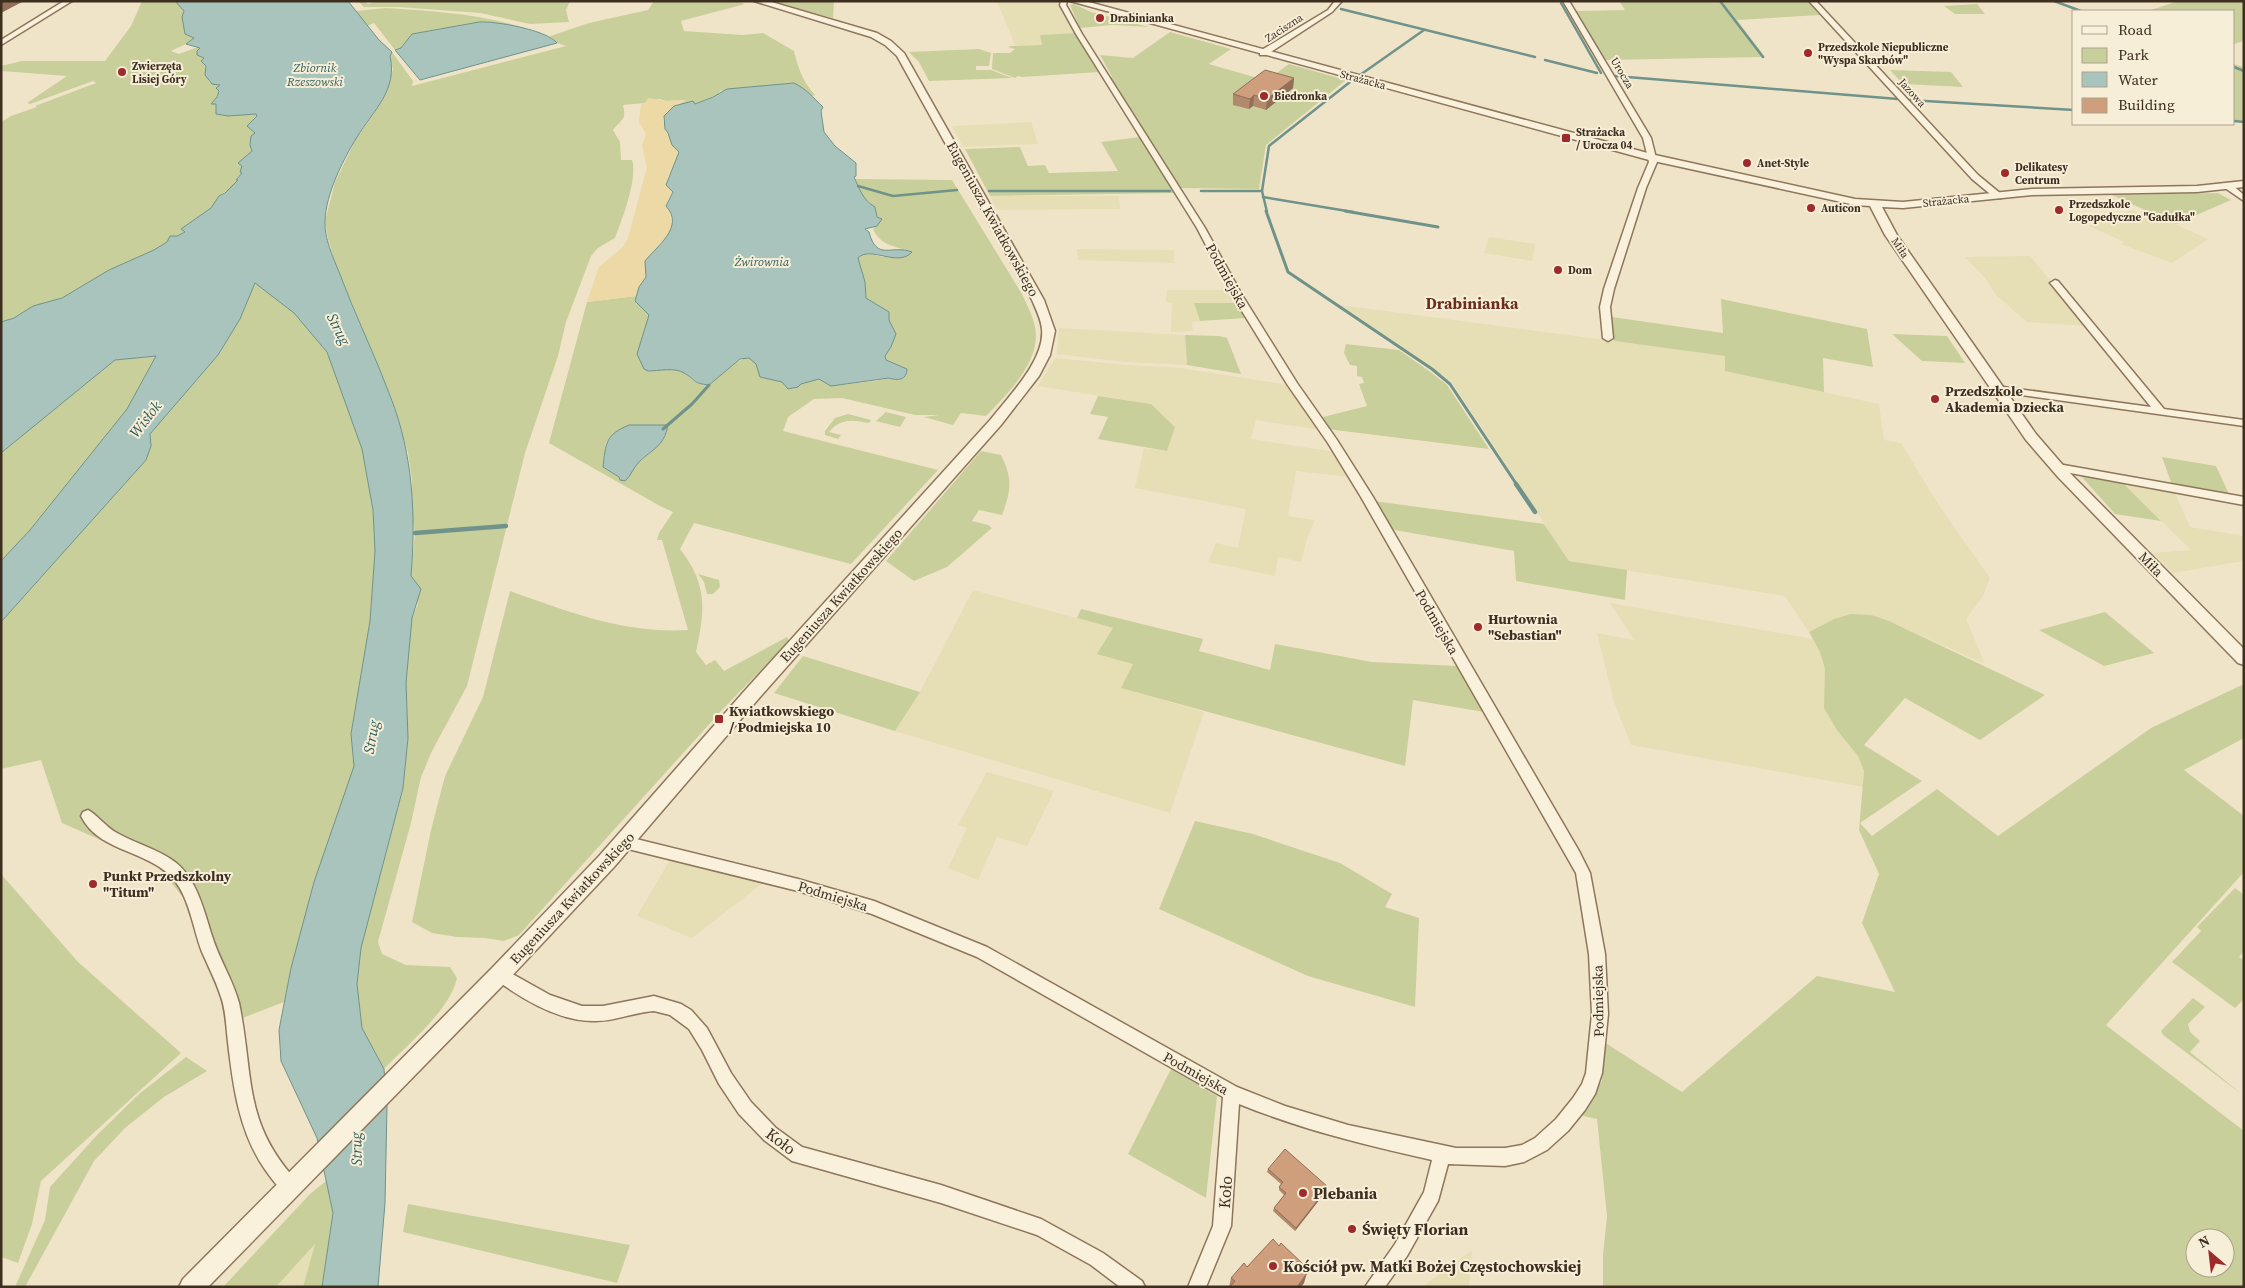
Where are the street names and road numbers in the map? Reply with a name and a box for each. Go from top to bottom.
street label: Zaciszna [1262,10,1306,46]
street label: Urocza [1607,54,1637,92]
street label: Strażacka [1338,67,1388,93]
street label: Jazowa [1894,74,1929,111]
street label: Eugeniusza Kwiatkowskiego [942,138,1044,300]
street label: Strażacka [1922,191,1970,211]
street label: Miła [1888,235,1913,262]
street label: Podmiejska [1201,240,1254,313]
street label: Eugeniusza Kwiatkowskiego [775,523,907,667]
street label: Miła [2134,547,2169,582]
street label: Podmiejska [1410,586,1464,659]
street label: Eugeniusza Kwiatkowskiego [505,827,639,969]
street label: Podmiejska [796,876,871,916]
street label: Podmiejska [1587,964,1609,1037]
street label: Podmiejska [1160,1047,1233,1100]
street label: Koło [761,1122,801,1160]
street label: Koło [1213,1175,1237,1209]

